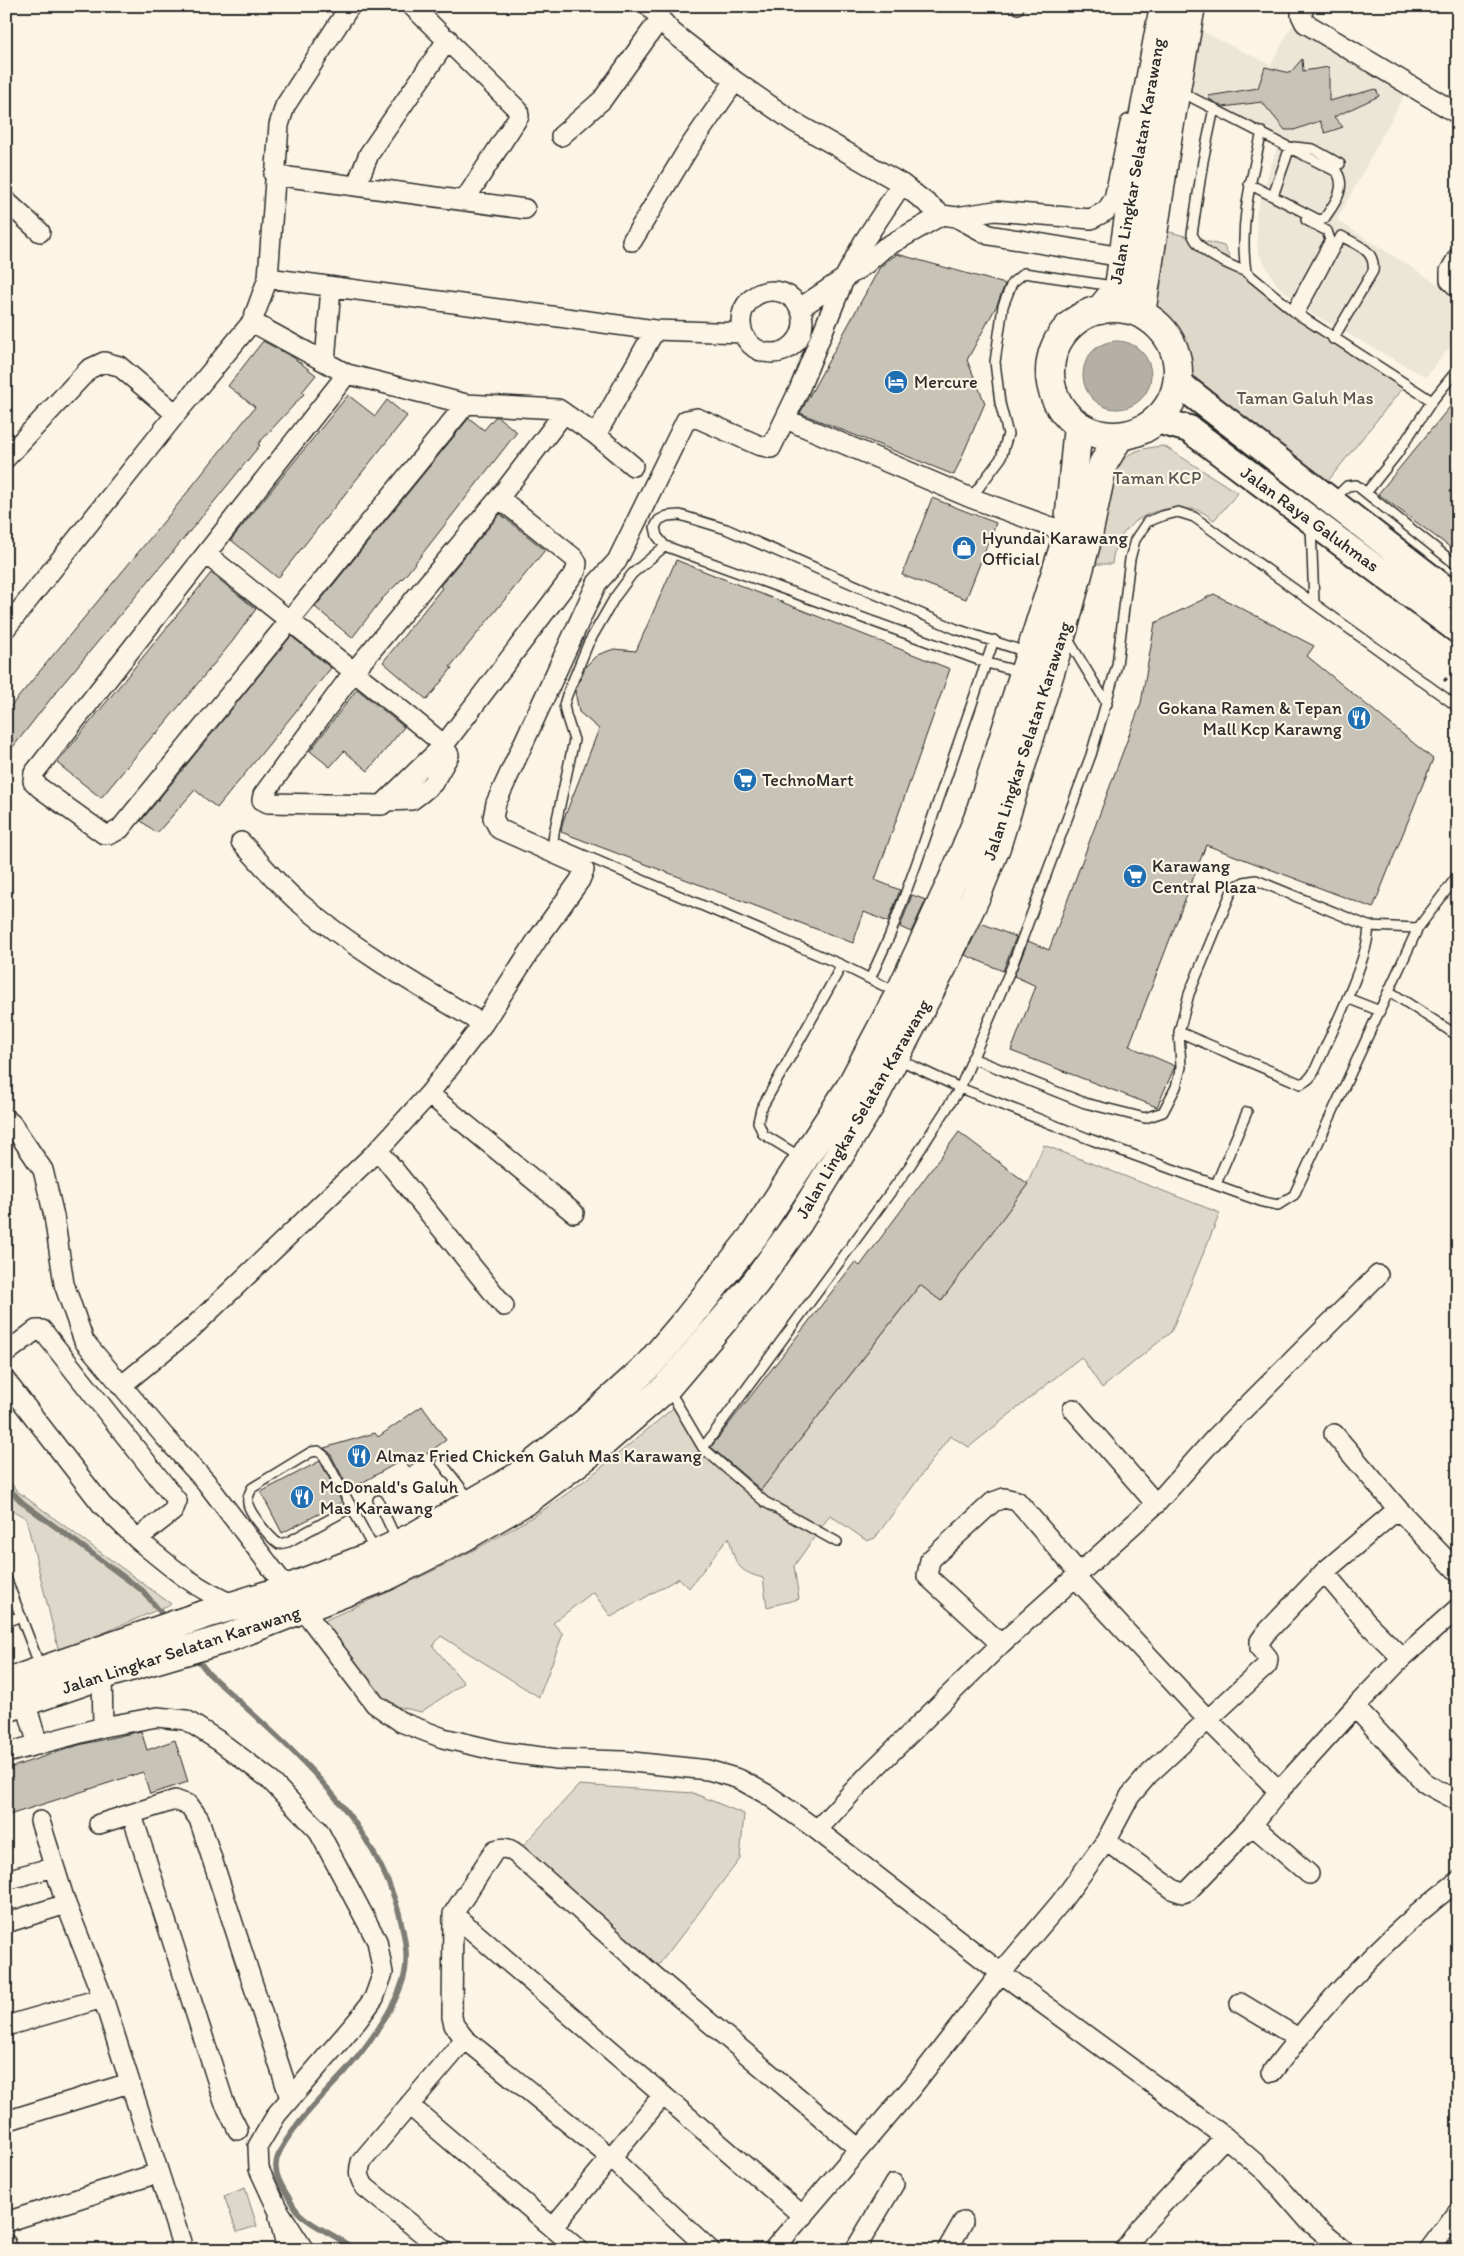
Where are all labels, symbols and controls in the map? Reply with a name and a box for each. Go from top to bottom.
street label: Jalan Lingkar Selatan Karawang [1104,35,1170,286]
hotel icon: Mercure [883,369,909,395]
place label: Mercure [914,371,978,393]
park label: Taman Galuh Mas [1237,387,1373,409]
street label: Jalan Raya Galuhmas [1236,461,1384,577]
park label: Taman KCP [1113,467,1201,489]
place label: Hyundai Karawang Official [982,527,1128,570]
shop icon: Hyundai Karawang Official [951,535,977,561]
street label: Jalan Lingkar Selatan Karawang [978,618,1076,863]
place label: Gokana Ramen & Tepan Mall Kcp Karawng [1158,697,1343,740]
restaurant icon: Gokana Ramen & Tepan Mall Kcp Karawng [1346,705,1372,731]
supermarket icon: TechnoMart [732,767,758,793]
place label: TechnoMart [762,769,854,791]
place label: Karawang Central Plaza [1152,855,1257,898]
supermarket icon: Karawang Central Plaza [1122,863,1148,889]
street label: Jalan Lingkar Selatan Karawang [791,995,935,1223]
restaurant icon: Almaz Fried Chicken Galuh Mas Karawang [346,1443,372,1469]
place label: Almaz Fried Chicken Galuh Mas Karawang [376,1445,703,1467]
place label: McDonald's Galuh Mas Karawang [320,1476,459,1519]
restaurant icon: McDonald's Galuh Mas Karawang [289,1484,315,1510]
street label: Jalan Lingkar Selatan Karawang [59,1601,304,1699]

